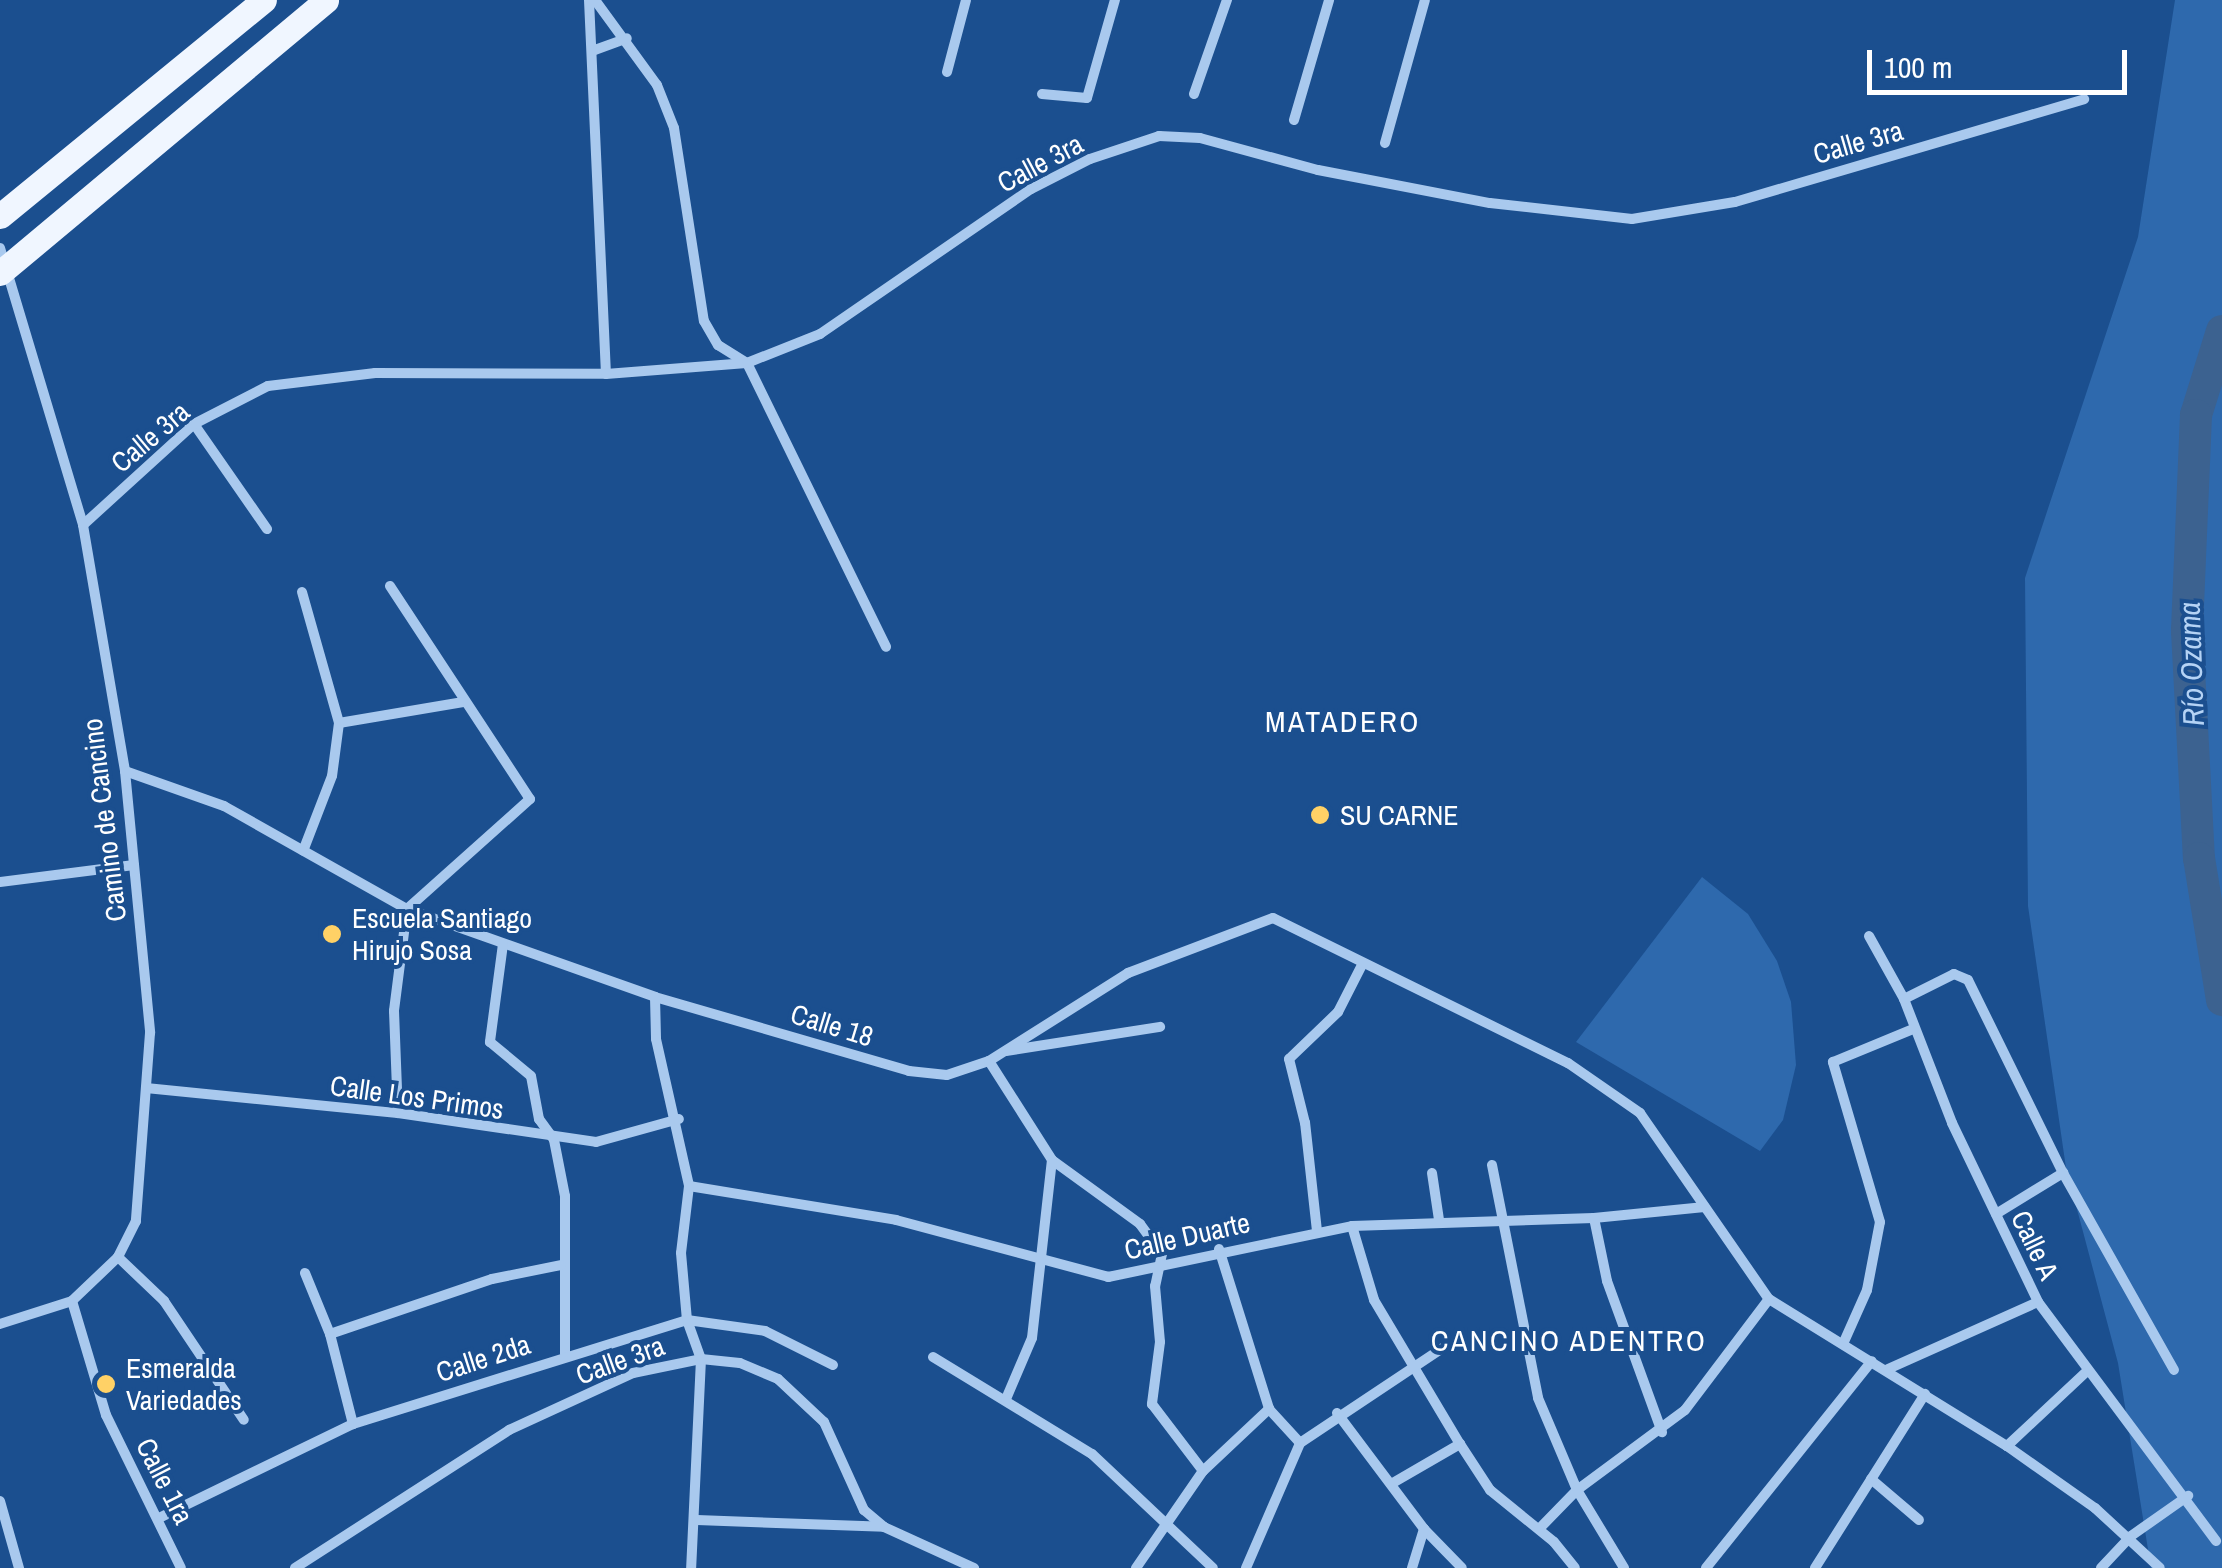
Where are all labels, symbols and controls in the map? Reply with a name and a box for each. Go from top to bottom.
scale bar [1872,30,2132,92]
text: 100 m [1884,47,1952,87]
street label: Calle 3ra [1809,113,1907,171]
street label: Calle 3ra [992,127,1088,199]
street label: Calle 3ra [104,395,196,479]
water label: Río Ozama [2171,601,2211,727]
district label: MATADERO [1265,703,1421,739]
street label: Camino de Cancino [75,717,133,923]
place label: SU CARNE [1340,798,1459,832]
marker: SU CARNE [1309,804,1331,826]
place label: Escuela Santiago Hirujo Sosa [352,901,532,967]
marker: Escuela Santiago Hirujo Sosa [321,923,343,945]
street label: Calle 18 [787,997,877,1053]
street label: Calle Los Primos [328,1068,506,1126]
street label: Calle A [2004,1204,2066,1286]
street label: Calle Duarte [1121,1205,1253,1267]
district label: CANCINO ADENTRO [1430,1322,1708,1358]
street label: Calle 2da [432,1327,534,1389]
street label: Calle 3ra [571,1329,669,1391]
place label: Esmeralda Variedades [126,1351,242,1417]
marker: Esmeralda Variedades [95,1373,117,1395]
street label: Calle 1ra [129,1432,201,1530]

